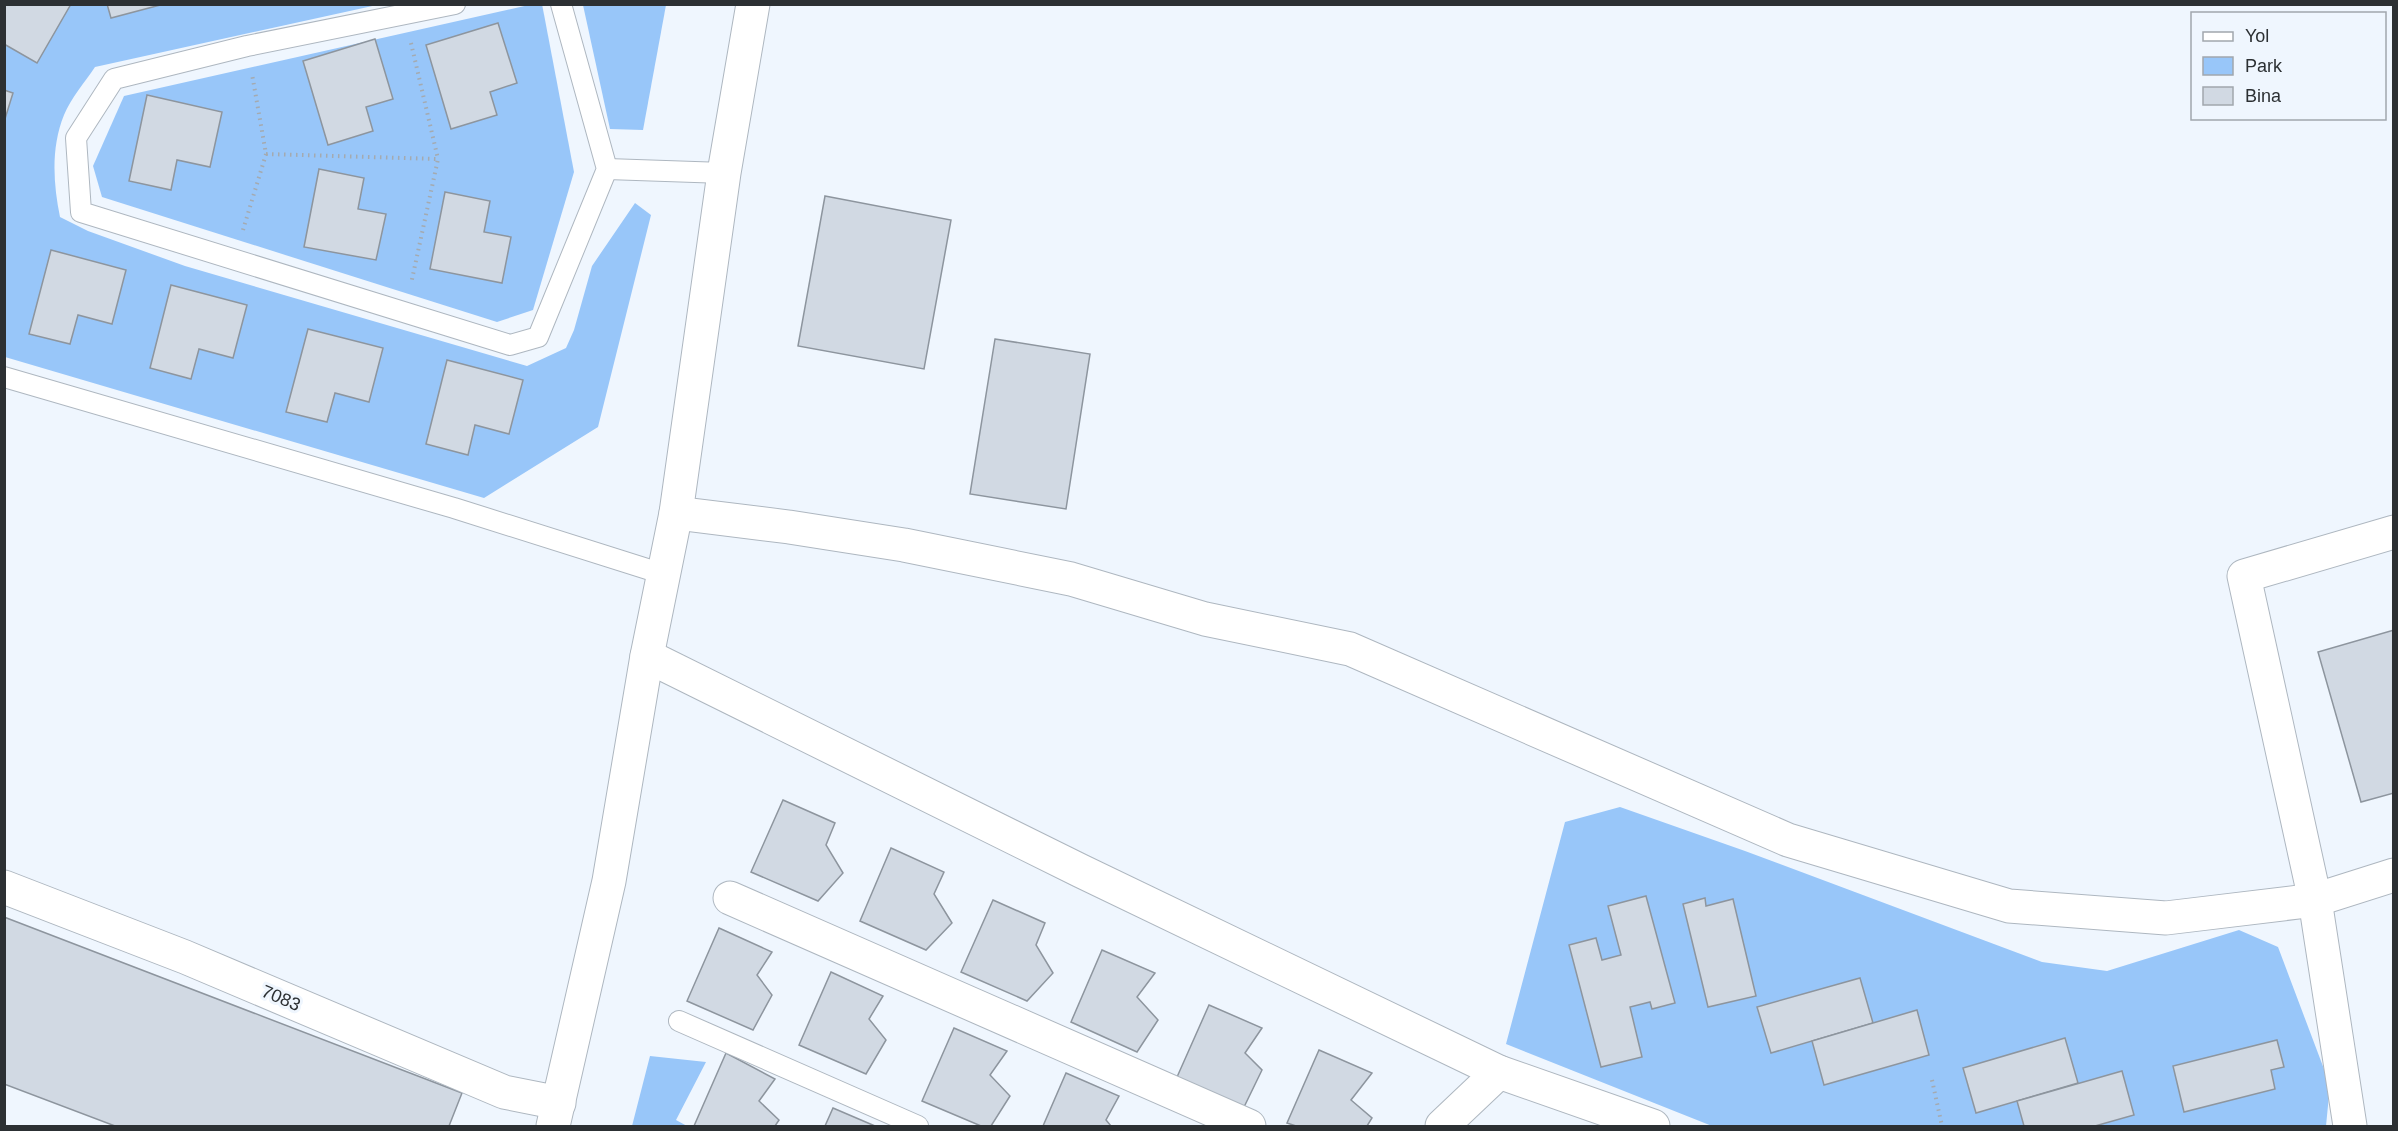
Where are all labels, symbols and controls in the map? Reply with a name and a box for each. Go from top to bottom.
legend [2191,12,2386,120]
text: Yol [2245,26,2269,46]
text: Park [2245,56,2283,76]
text: Bina [2245,86,2282,106]
street label: 7083 [259,981,303,1015]

